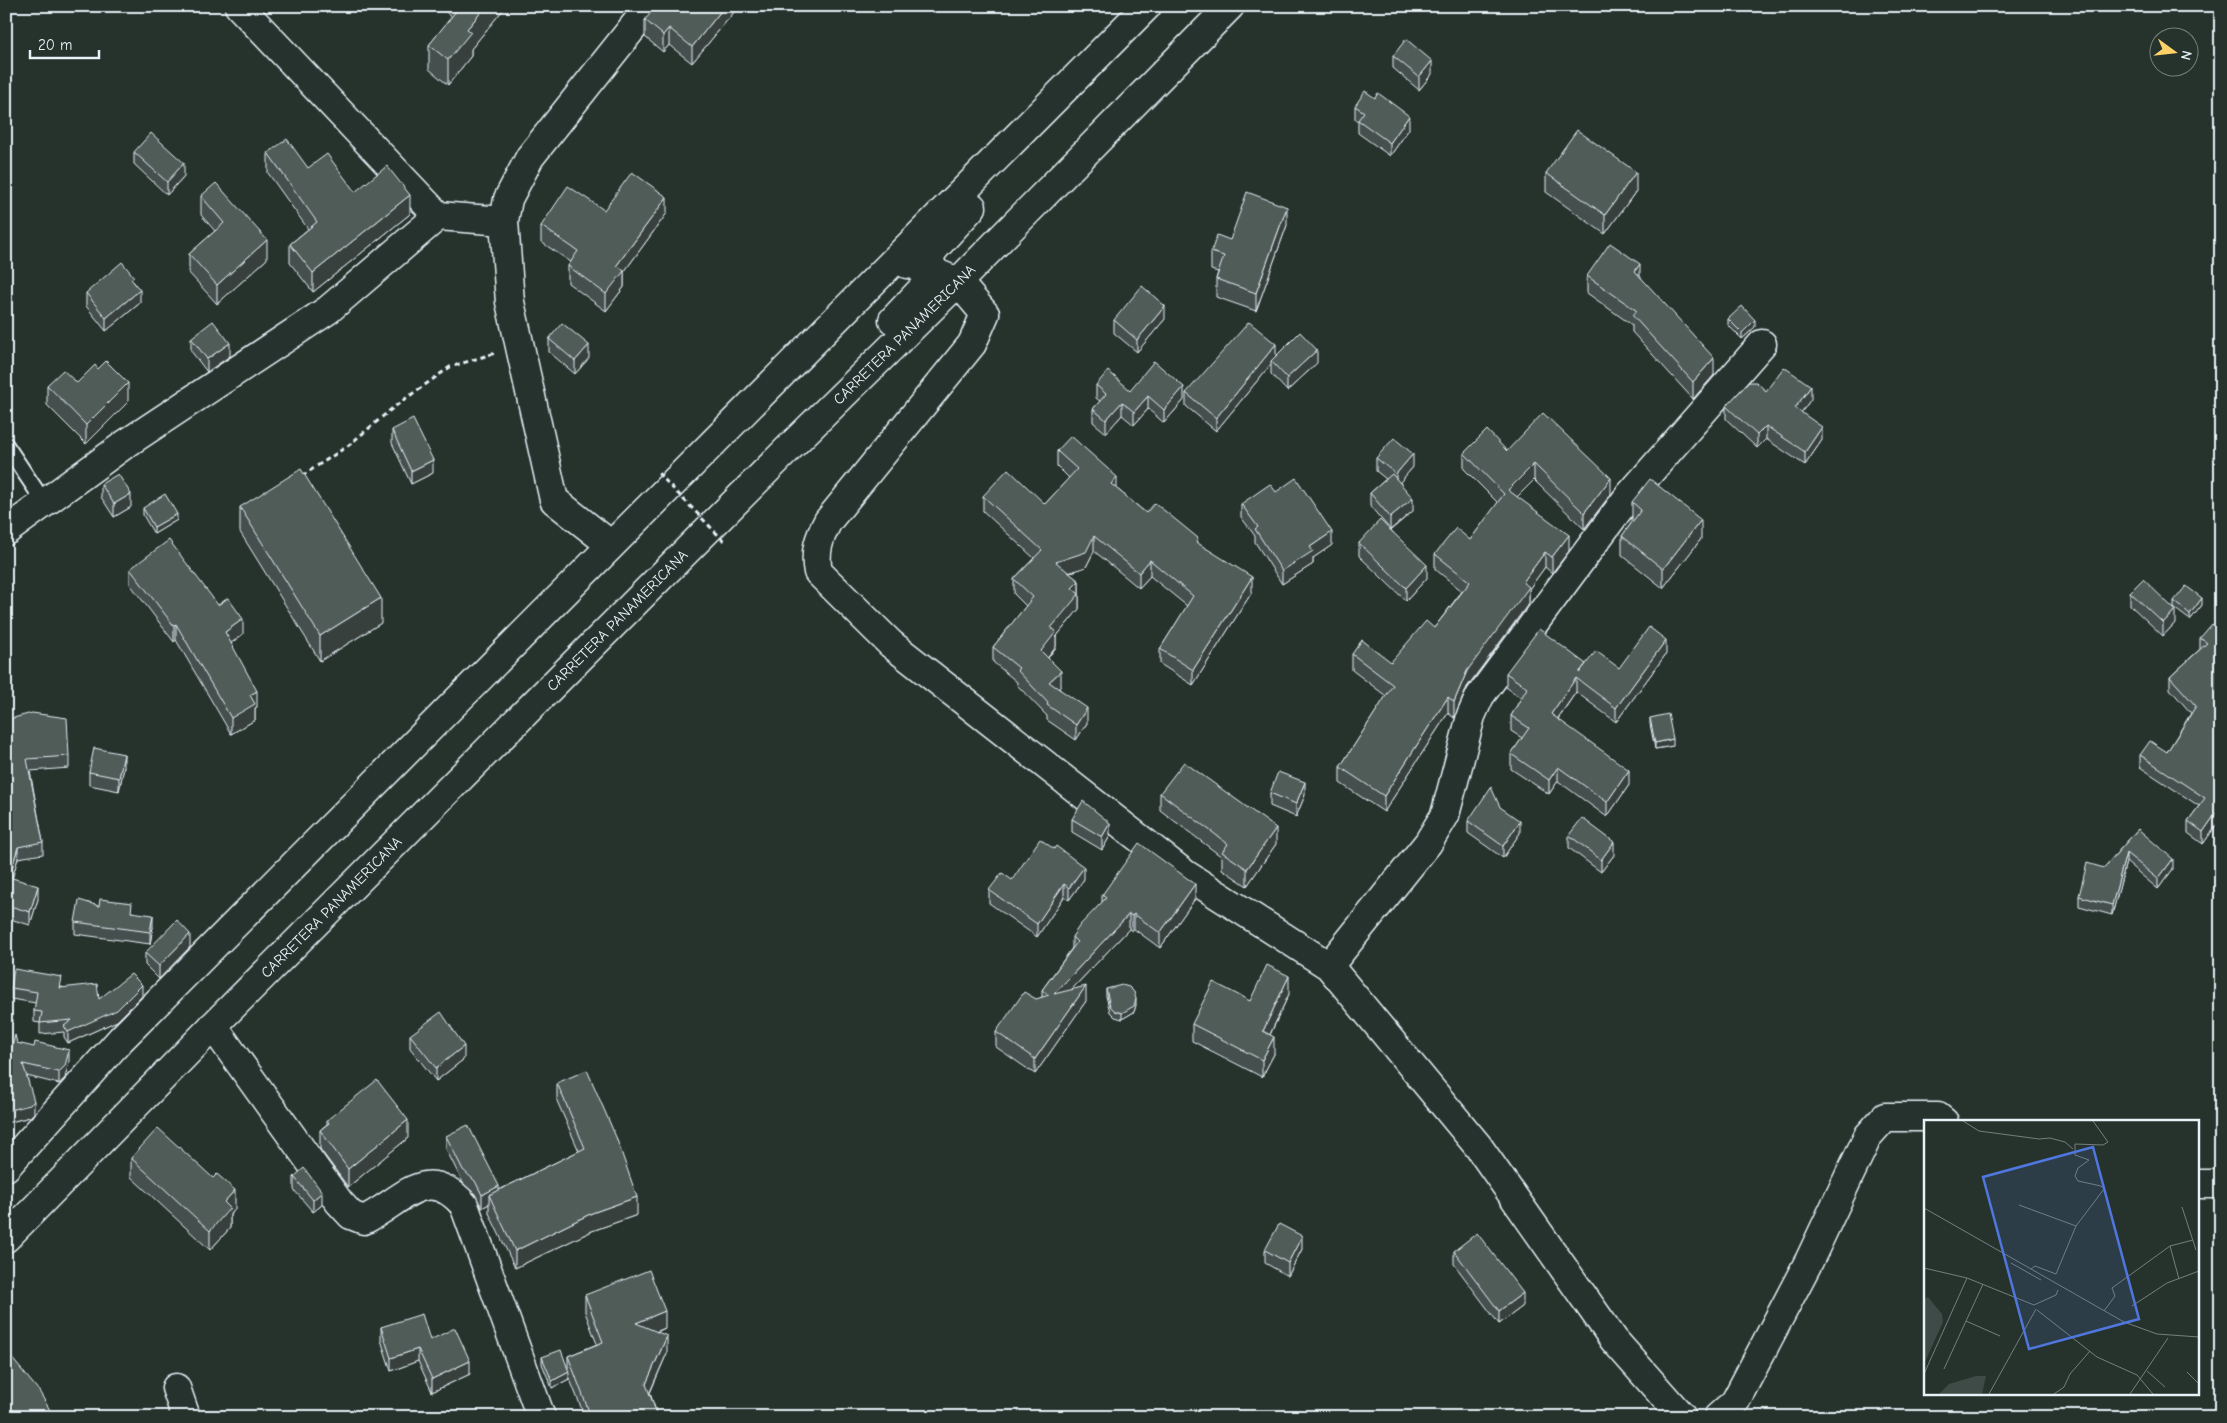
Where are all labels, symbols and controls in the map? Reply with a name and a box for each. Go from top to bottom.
scale bar [30,28,99,60]
north arrow [2150,28,2200,78]
text: 20 m [38,36,72,54]
text: N [2177,49,2195,62]
street label: CARRETERA PANAMERICANA [829,261,979,408]
street label: CARRETERA PANAMERICANA [543,546,692,695]
street label: CARRETERA PANAMERICANA [257,833,406,982]
inset map [1924,1120,2200,1396]

